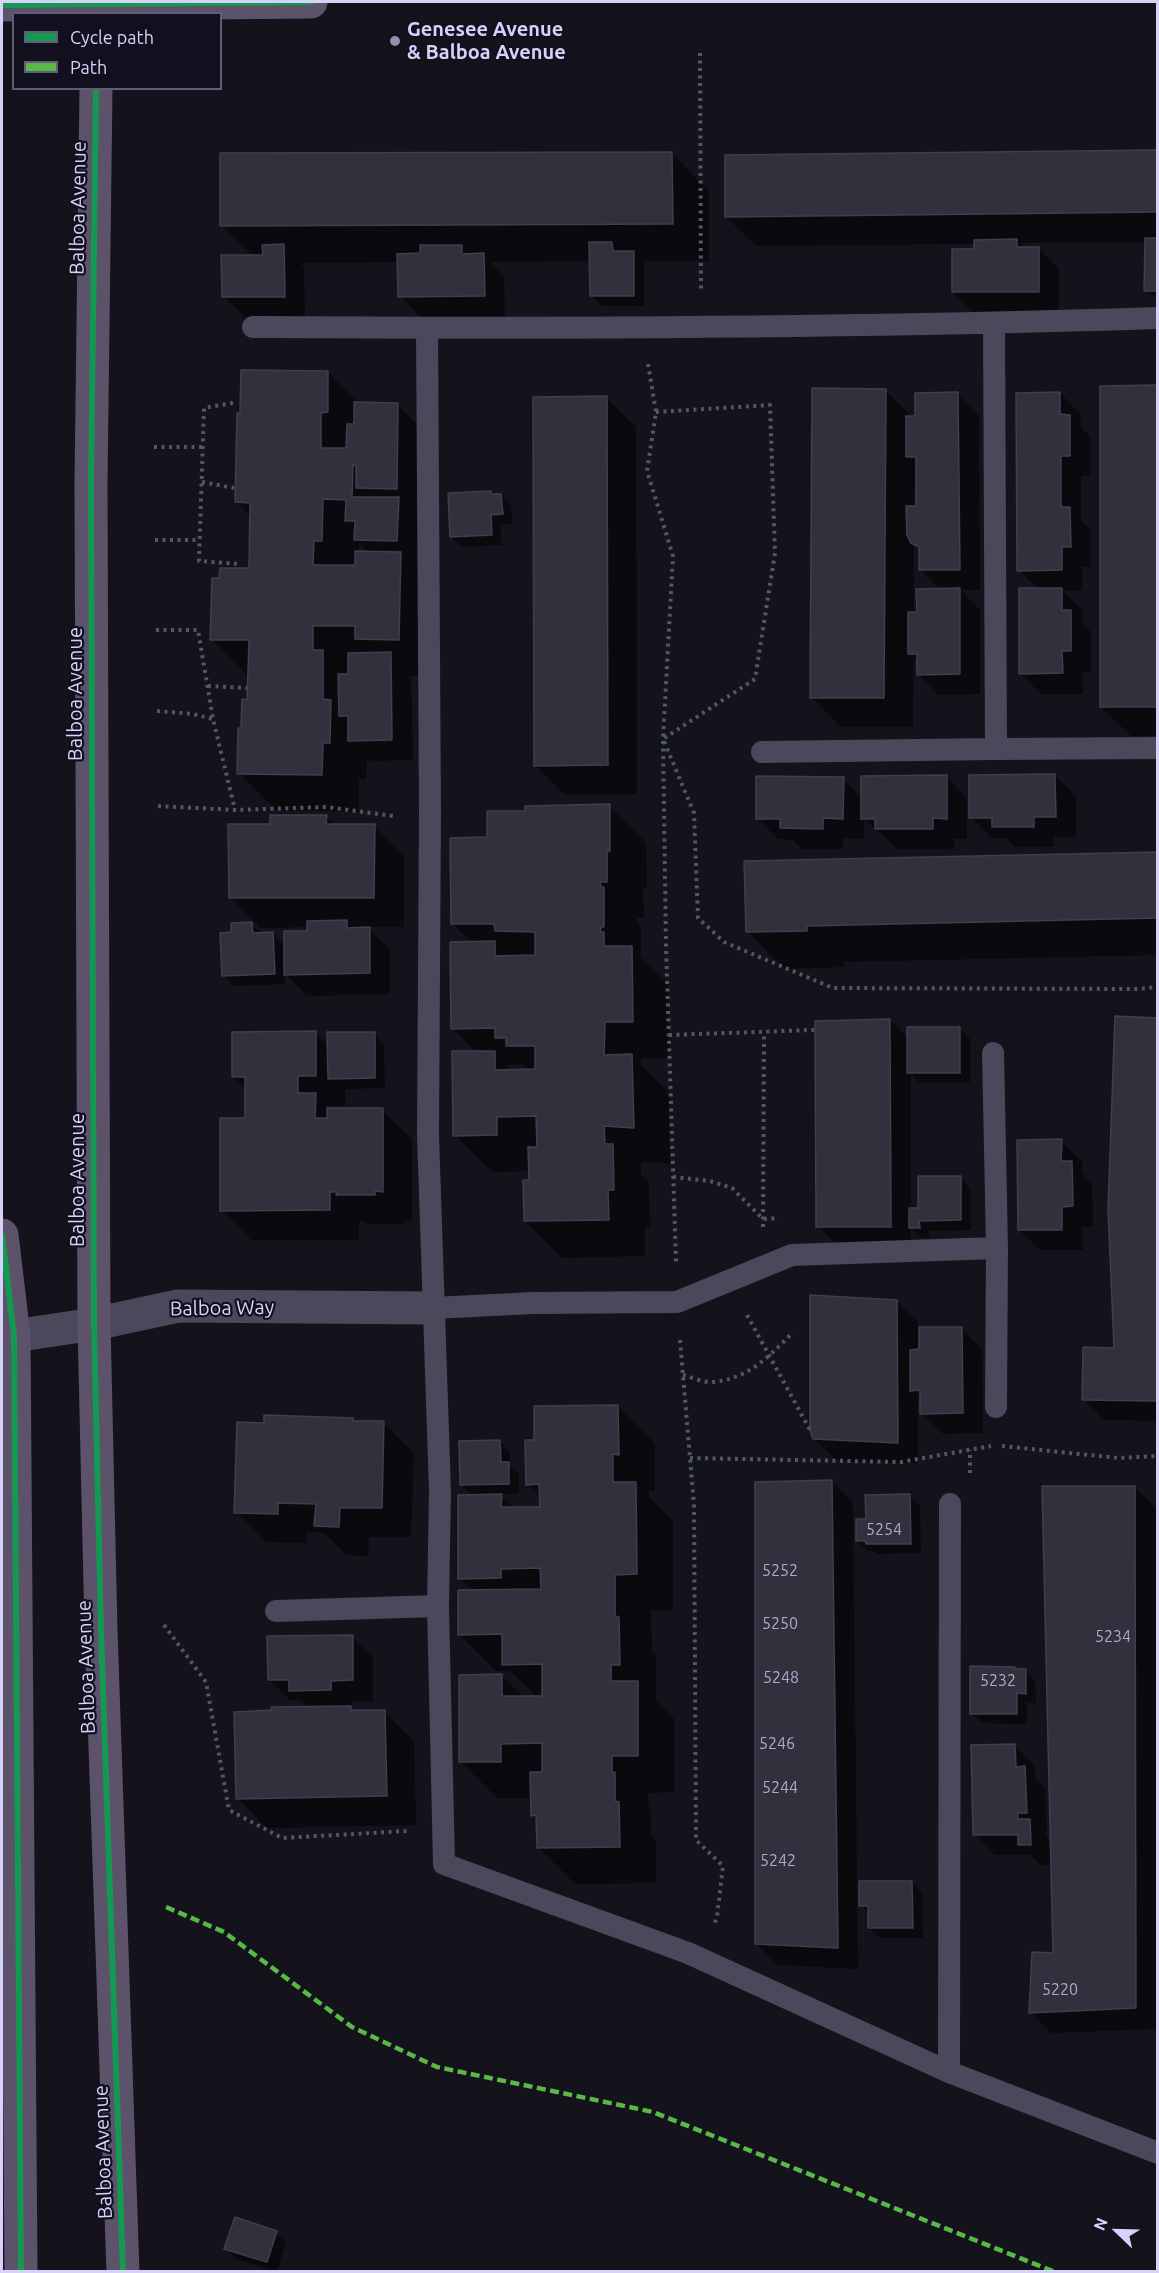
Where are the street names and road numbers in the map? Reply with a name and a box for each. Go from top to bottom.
street label: Balboa Avenue [65,141,91,275]
street label: Balboa Avenue [63,627,87,761]
street label: Balboa Avenue [65,1113,89,1247]
street label: Balboa Way [170,1295,274,1321]
street label: Balboa Avenue [72,1600,100,1734]
street label: Balboa Avenue [89,2085,117,2219]

